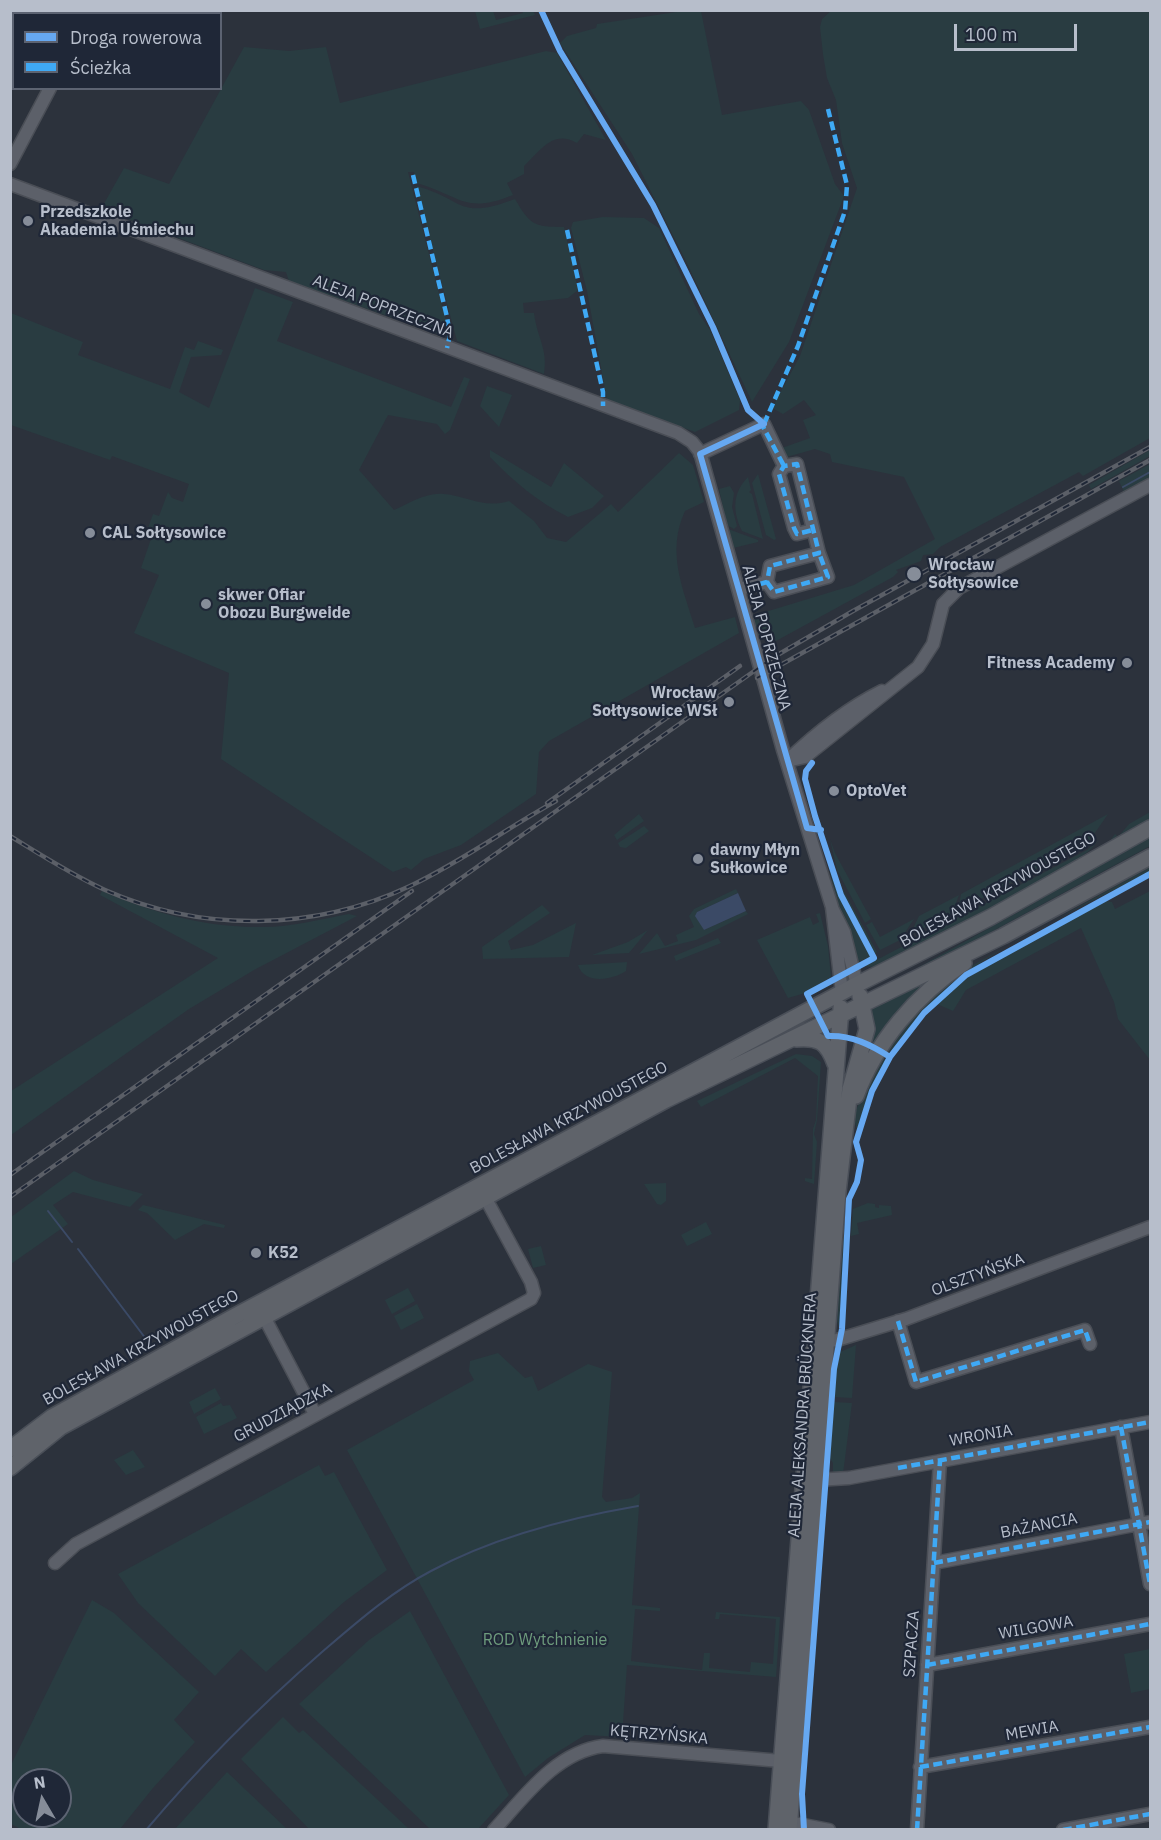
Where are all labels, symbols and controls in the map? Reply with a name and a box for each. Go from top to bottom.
legend [12,12,222,90]
scale bar [957,12,1080,50]
text: 100 m [965,23,1017,46]
text: Droga rowerowa [70,26,202,49]
text: Ścieżka [70,56,131,79]
place label: Przedszkole Akademia Uśmiechu [40,202,194,240]
marker: Przedszkole Akademia Uśmiechu [21,214,35,228]
street label: ALEJA POPRZECZNA [310,271,456,343]
place label: CAL Sołtysowice [102,523,226,543]
marker: CAL Sołtysowice [83,526,97,540]
place label: Wrocław Sołtysowice [928,555,1019,593]
street label: ALEJA POPRZECZNA [737,563,795,713]
marker: Wrocław Sołtysowice [905,565,923,583]
place label: skwer Ofiar Obozu Burgweide [218,585,351,623]
marker: skwer Ofiar Obozu Burgweide [199,597,213,611]
place label: Fitness Academy [987,653,1115,673]
marker: Fitness Academy [1120,656,1134,670]
place label: Wrocław Sołtysowice WSł [592,683,717,721]
marker: Wrocław Sołtysowice WSł [722,695,736,709]
place label: OptoVet [846,781,907,801]
marker: OptoVet [827,784,841,798]
street label: BOLESŁAWA KRZYWOUSTEGO [897,828,1099,952]
place label: dawny Młyn Sułkowice [710,840,800,878]
marker: dawny Młyn Sułkowice [691,852,705,866]
street label: BOLESŁAWA KRZYWOUSTEGO [467,1058,671,1178]
place label: K52 [268,1243,298,1263]
marker: K52 [249,1246,263,1260]
street label: OLSZTYŃSKA [929,1249,1027,1301]
street label: BOLESŁAWA KRZYWOUSTEGO [40,1286,242,1410]
street label: ALEJA ALEKSANDRA BRÜCKNERA [785,1292,821,1538]
street label: GRUDZIĄDZKA [231,1379,335,1447]
street label: WRONIA [948,1421,1014,1451]
street label: BAŻANCIA [999,1509,1079,1543]
street label: SZPACZA [900,1610,924,1678]
street label: WILGOWA [997,1612,1075,1644]
park label: ROD Wytchnienie [483,1630,607,1650]
street label: MEWIA [1004,1717,1060,1745]
street label: KĘTRZYŃSKA [609,1721,709,1749]
north arrow [12,1768,72,1828]
text: N [32,1771,47,1793]

